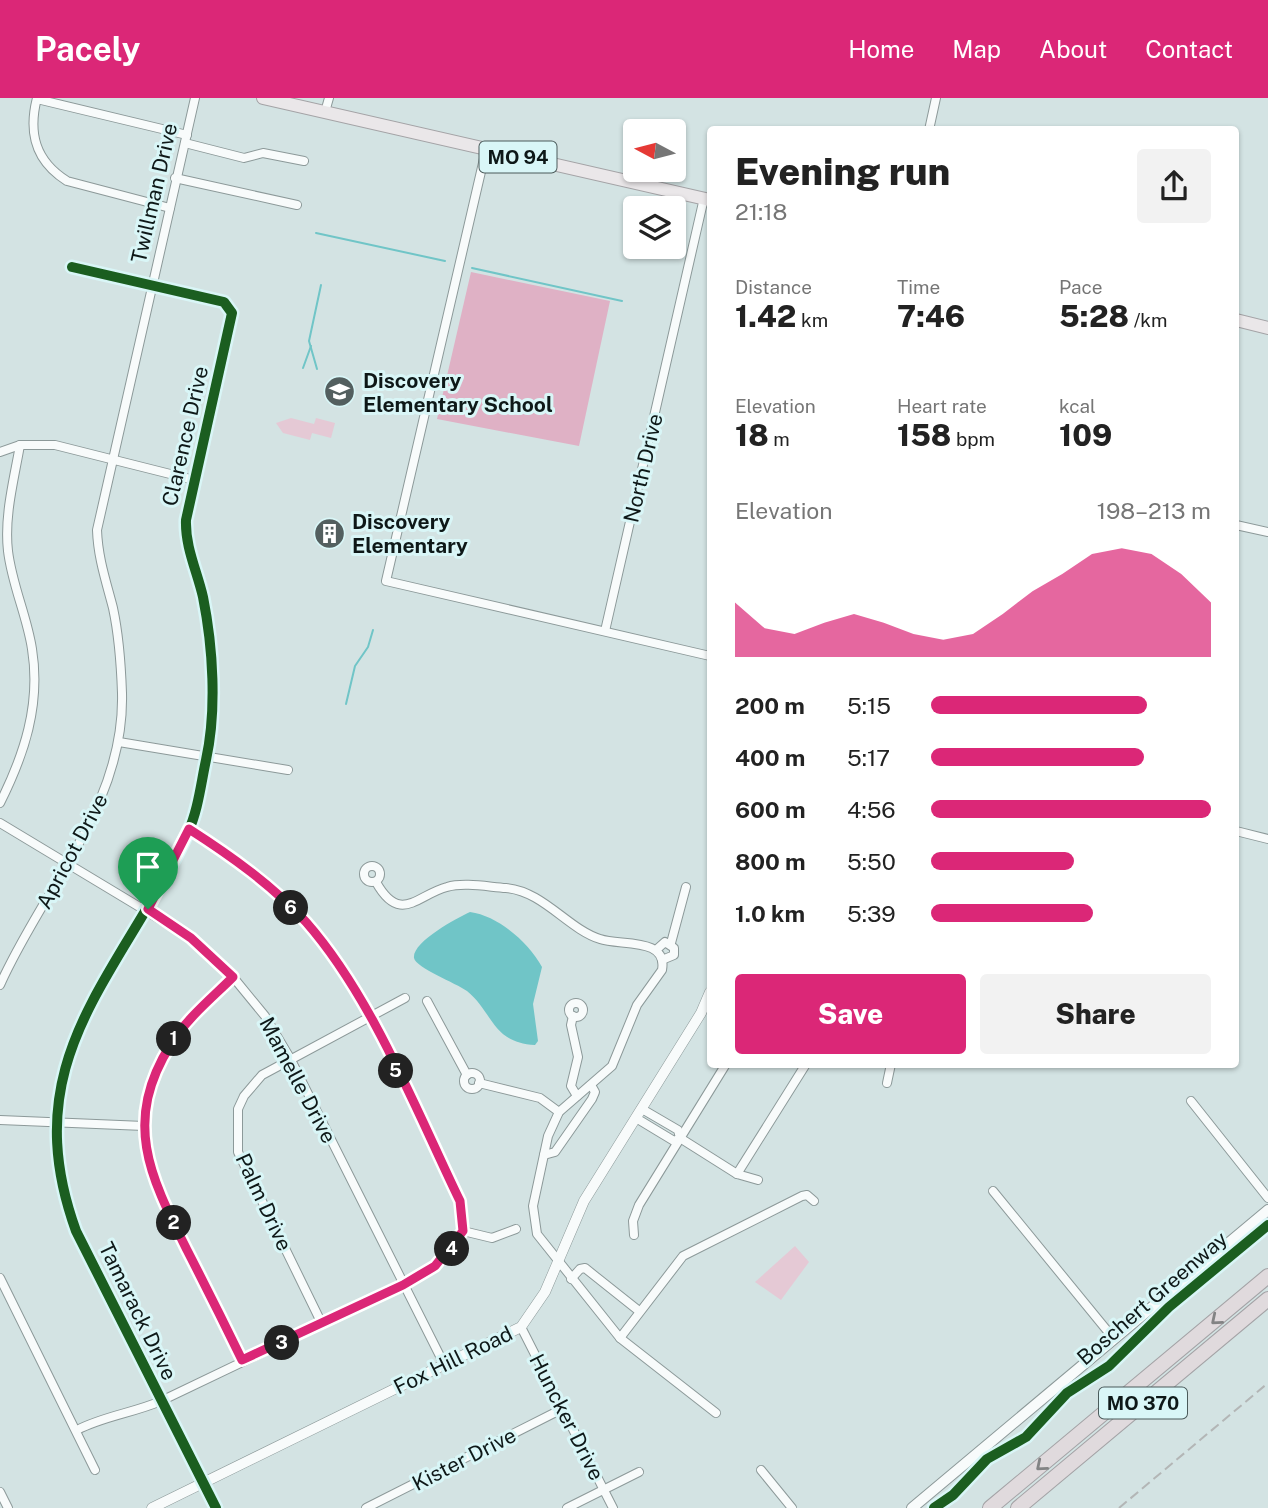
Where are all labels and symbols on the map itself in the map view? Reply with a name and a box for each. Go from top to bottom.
north arrow [623,119,686,182]
street label: Twillman Drive [126,121,182,265]
road number: MO 94 [480,142,556,172]
street label: Clarence Drive [157,364,213,508]
place label: Discovery Elementary School [363,368,553,417]
school or university icon: Discovery Elementary School [323,375,357,409]
street label: North Drive [618,411,668,525]
place label: Discovery Elementary [352,509,468,558]
building icon: Discovery Elementary [312,516,346,550]
street label: Apricot Drive [31,789,113,913]
pin [118,837,178,909]
pin: 6 [274,890,308,926]
street label: Mamelle Drive [254,1013,342,1147]
pin: 1 [156,1021,192,1056]
pin: 5 [378,1054,414,1088]
street label: Palm Drive [231,1149,297,1255]
pin: 2 [156,1206,192,1240]
street label: Boschert Greenway [1072,1226,1232,1370]
pin: 4 [434,1232,470,1266]
street label: Tamarack Drive [94,1238,182,1384]
one-way arrow [1211,1312,1224,1324]
street label: Fox Hill Road [390,1321,516,1399]
pin: 3 [264,1326,300,1360]
street label: Huncker Drive [524,1350,610,1484]
road number: MO 370 [1099,1387,1187,1418]
street label: Kister Drive [408,1422,520,1496]
one-way arrow [1036,1457,1049,1470]

